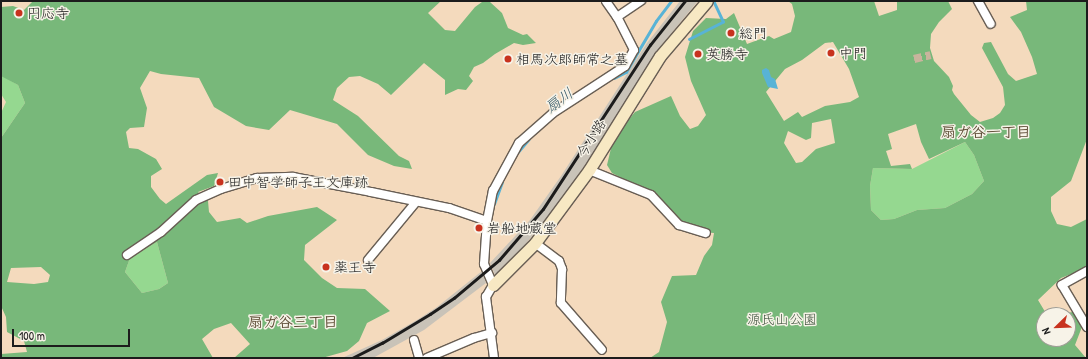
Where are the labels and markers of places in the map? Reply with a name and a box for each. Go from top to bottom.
place label: 円応寺 [27,5,69,21]
marker: 円応寺 [14,8,24,18]
place label: 総門 [739,25,767,41]
marker: 総門 [726,28,736,38]
place label: 中門 [839,45,867,61]
place label: 英勝寺 [706,46,748,62]
marker: 中門 [826,48,836,58]
marker: 英勝寺 [693,49,703,59]
place label: 相馬次郎師常之墓 [516,51,628,67]
marker: 相馬次郎師常之墓 [503,54,513,64]
place label: 田中智学師子王文庫跡 [228,174,368,190]
marker: 田中智学師子王文庫跡 [215,177,225,187]
place label: 岩船地蔵堂 [487,220,557,236]
marker: 岩船地蔵堂 [474,223,484,233]
place label: 薬王寺 [334,259,376,275]
marker: 薬王寺 [321,262,331,272]

